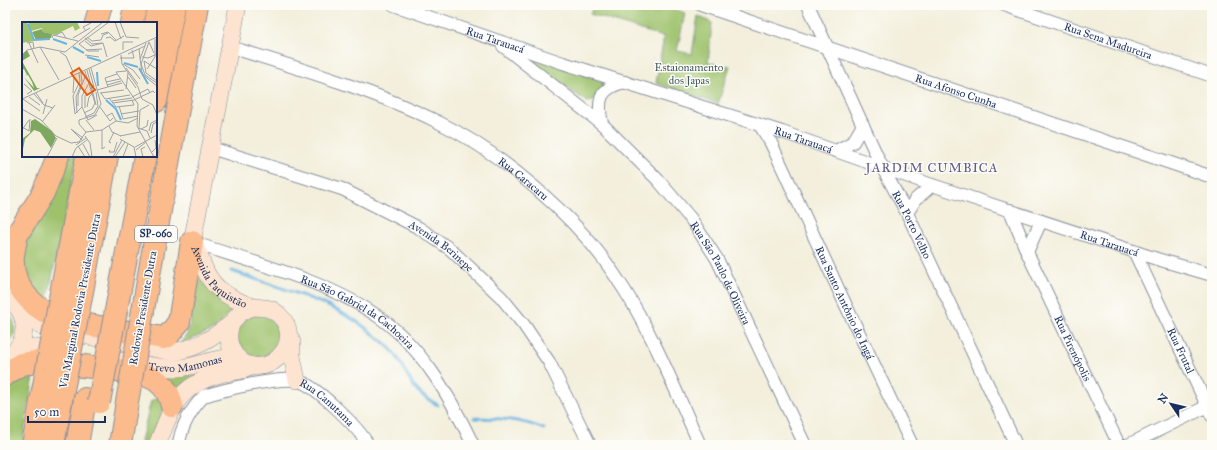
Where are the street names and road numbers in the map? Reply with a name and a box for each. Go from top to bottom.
street label: Rua Sena Madureira [1062,19,1154,62]
street label: Rua Tarauacá [464,24,526,56]
street label: Rua Afonso Cunha [913,71,999,111]
street label: Rua Tarauacá [773,124,835,156]
street label: Rua Caracaru [496,154,551,203]
street label: Rua Porto Velho [890,188,934,261]
street label: Via Marginal Rodovia Presidente Dutra [56,212,103,390]
street label: Avenida Berinepe [406,217,477,275]
street label: Rua São Paulo de Oliveira [688,219,754,327]
road number: SP-060 [135,226,177,242]
street label: Rua Tarauacá [1078,228,1140,259]
street label: Avenida Paquistão [188,242,249,311]
street label: Rua Santo Antônio do Ingá [813,244,877,362]
street label: Rodovia Presidente Dutra [127,250,160,366]
street label: Rua São Gabriel da Cachoeira [299,272,417,352]
street label: Rua Pirenópolis [1052,313,1094,383]
street label: Rua Frutal [1165,325,1197,375]
street label: Trevo Mamonas [147,352,223,375]
street label: Rua Canutama [298,376,357,429]

